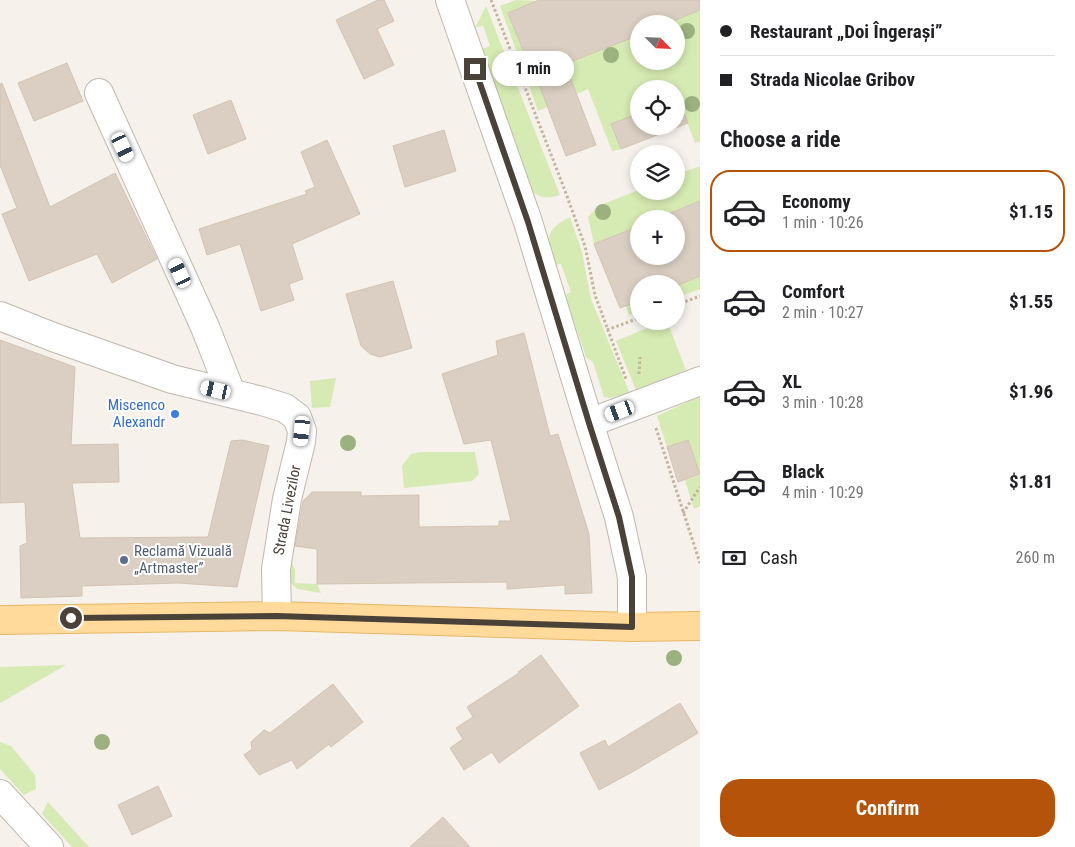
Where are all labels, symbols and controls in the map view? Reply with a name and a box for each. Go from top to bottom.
north arrow [630,15,685,70]
map controls [630,15,685,330]
text: Restaurant „Doi Îngerași” [750,20,942,43]
callout: 1 min [492,52,575,86]
route end [464,58,486,80]
text: 1 min [515,59,551,78]
text: Strada Nicolae Gribov [750,68,915,91]
button: locate [630,80,685,135]
text: Choose a ride [720,127,841,152]
car [109,130,136,164]
button: layers [630,145,685,200]
icon: car [722,189,767,234]
text: Economy [782,190,851,213]
text: $1.15 [1009,200,1053,223]
button: + [630,210,685,265]
text: 1 min · 10:26 [782,213,864,232]
car [166,256,193,290]
button: − [630,275,685,330]
icon: car [722,279,767,324]
text: Comfort [782,280,845,303]
text: $1.55 [1009,290,1053,313]
text: 2 min · 10:27 [782,303,864,322]
icon: car [722,369,767,414]
text: XL [782,370,802,393]
car [199,379,232,401]
text: $1.96 [1009,380,1053,403]
text: 3 min · 10:28 [782,393,864,412]
place label: Miscenco Alexandr [108,396,165,431]
car [603,399,636,423]
marker: Miscenco Alexandr [169,408,181,420]
car [292,415,311,447]
icon: car [722,459,767,504]
text: Black [782,460,824,483]
street label: Strada Livezilor [269,463,305,557]
text: $1.81 [1009,470,1053,493]
text: 4 min · 10:29 [782,483,864,502]
place label: Reclamă Vizuală „Artmaster” [134,542,232,577]
icon: cash [720,544,748,572]
text: Cash [760,546,798,569]
text: 260 m [1016,548,1055,567]
marker: Reclamă Vizuală „Artmaster” [118,554,130,566]
route start [60,607,82,629]
button: Confirm [720,779,1055,837]

